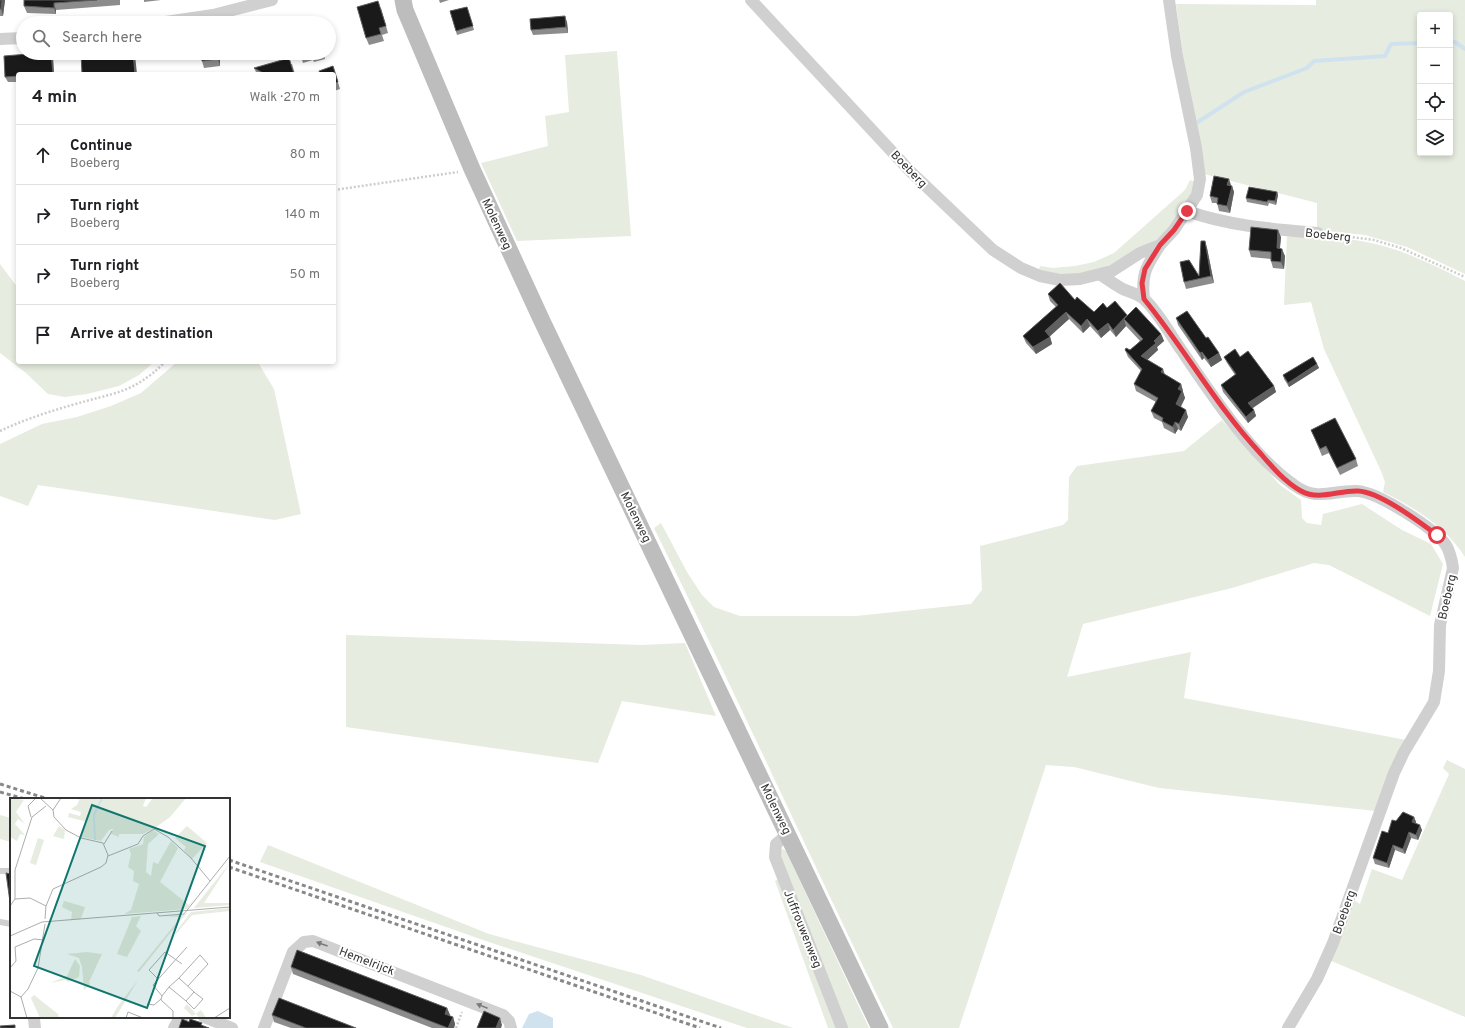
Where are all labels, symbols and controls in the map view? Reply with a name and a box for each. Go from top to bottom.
map controls [1417,12,1453,156]
button: + [1417,12,1453,48]
search box [16,16,336,60]
icon: search [30,27,52,49]
text: Search here [62,29,142,48]
button: − [1417,48,1453,84]
button: locate [1417,84,1453,120]
text: 4 min [32,87,77,109]
text: Walk · 270 m [250,90,320,106]
button: layers [1417,120,1453,156]
text: Continue [70,137,132,156]
icon: ahead [32,144,54,166]
text: 80 m [290,147,320,163]
street label: Boeberg [887,148,930,192]
text: Boeberg [70,156,120,172]
street label: Molenweg [477,196,515,253]
text: Turn right [70,197,139,216]
route end [1178,202,1196,220]
icon: right [32,204,54,226]
text: 140 m [285,207,320,223]
text: Boeberg [70,216,120,232]
street label: Boeberg [1304,226,1352,246]
text: Turn right [70,257,139,276]
icon: right [32,264,54,286]
text: 50 m [290,267,320,283]
text: Boeberg [70,276,120,292]
icon: arrive [32,324,54,346]
text: Arrive at destination [70,325,213,344]
street label: Molenweg [616,489,654,545]
route start [1428,526,1446,544]
street label: Boeberg [1435,573,1461,621]
street label: Molenweg [756,781,794,837]
inset map [10,798,230,1018]
street label: Juffrouwenweg [779,888,825,971]
street label: Boeberg [1330,888,1360,937]
one-way arrow [315,940,327,946]
street label: Hemelrijck [337,944,397,980]
one-way arrow [475,1003,487,1009]

